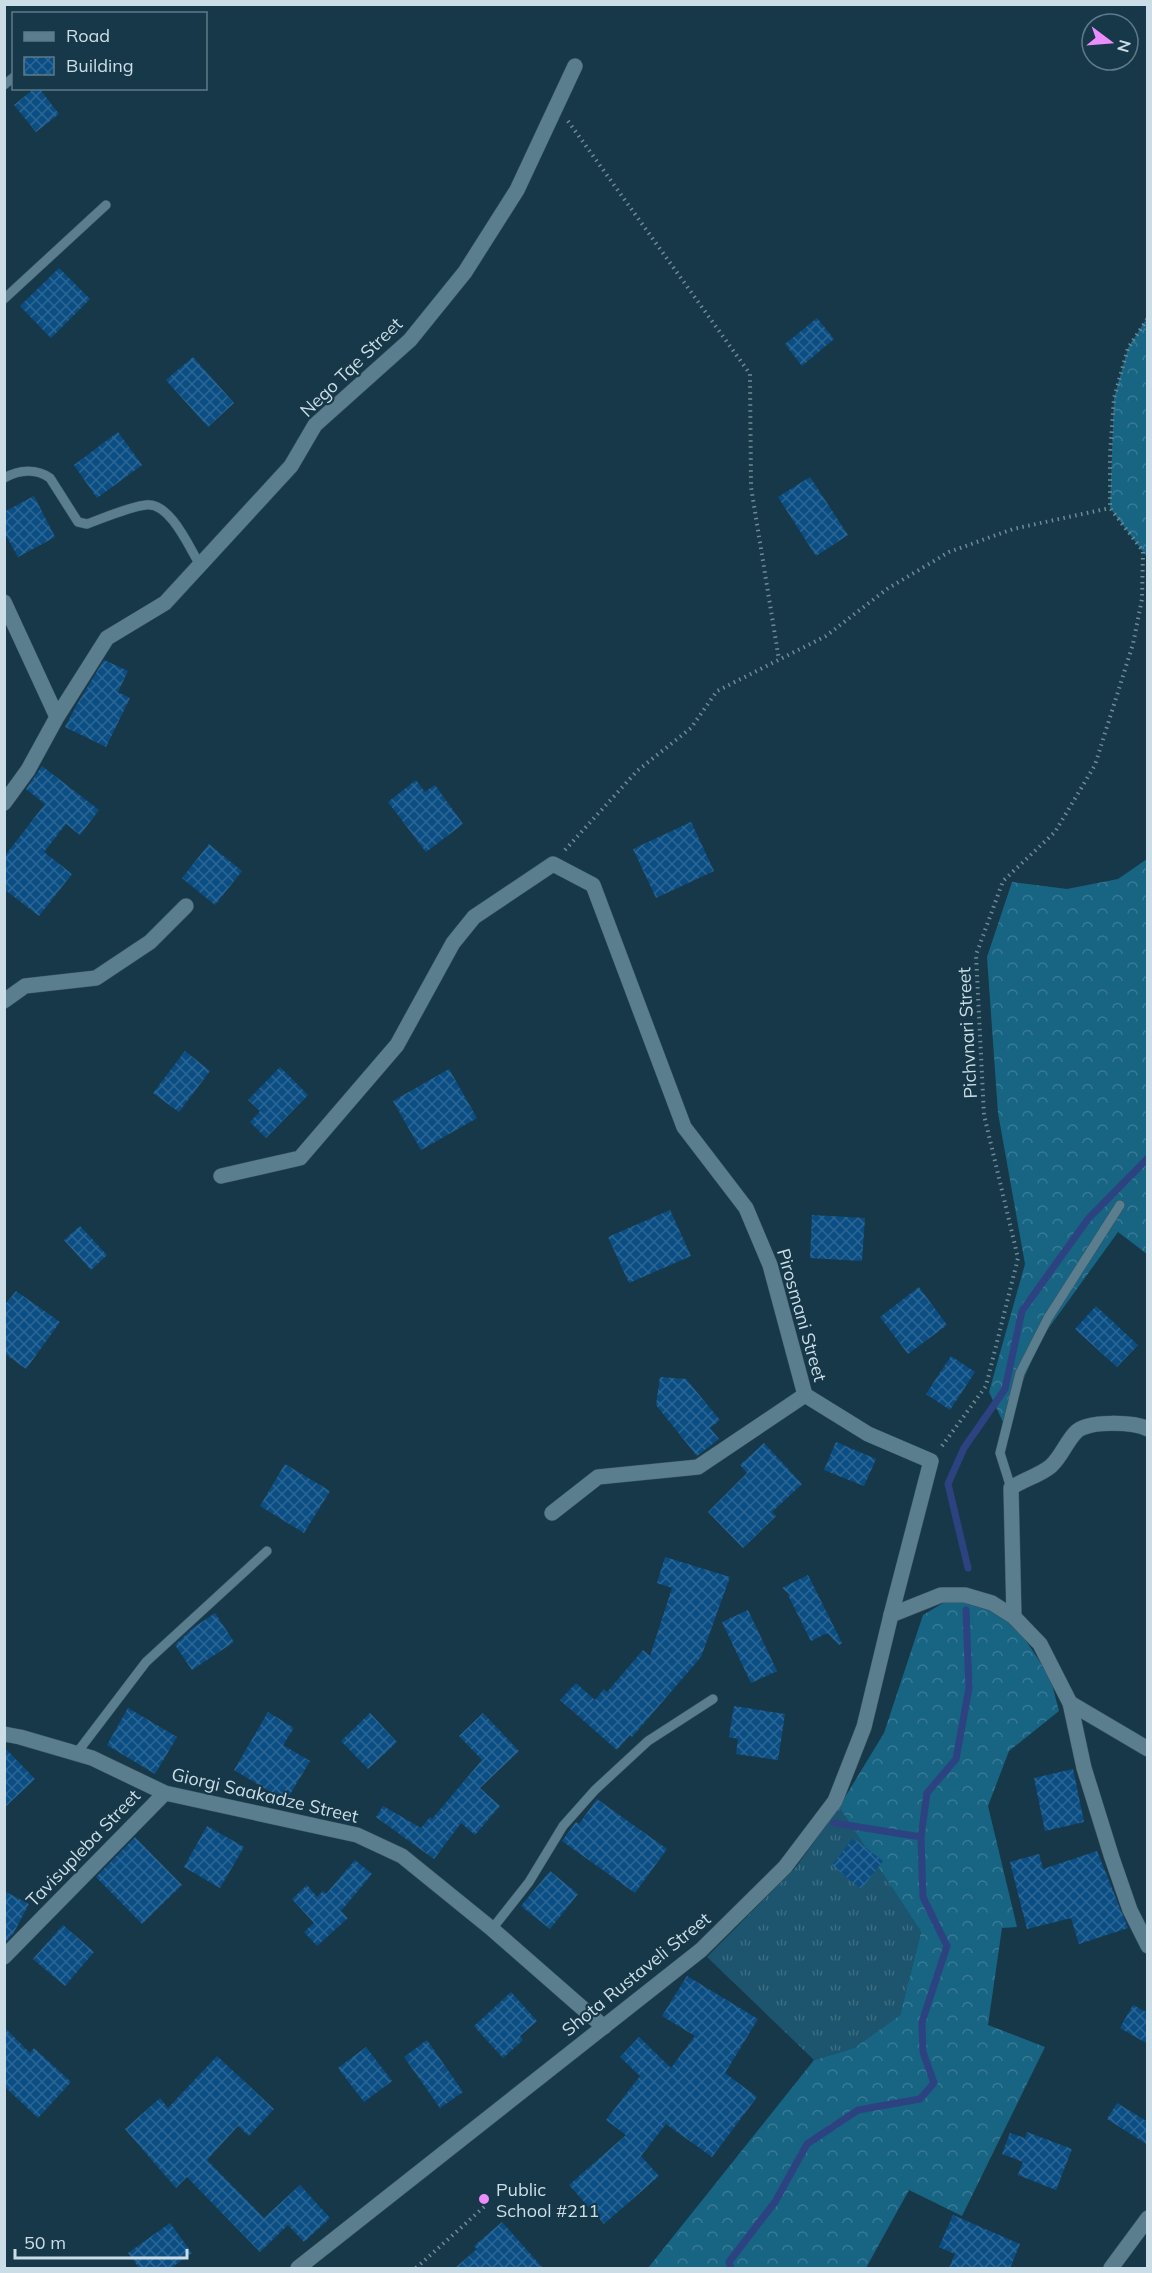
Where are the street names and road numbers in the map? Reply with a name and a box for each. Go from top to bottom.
street label: Nego Tqe Street [295,312,407,422]
street label: Pichvnari Street [952,967,982,1099]
street label: Pirosmani Street [772,1246,832,1384]
street label: Giorgi Saakadze Street [169,1762,361,1828]
street label: Tavisupleba Street [21,1785,145,1911]
street label: Shota Rustaveli Street [557,1907,715,2041]

